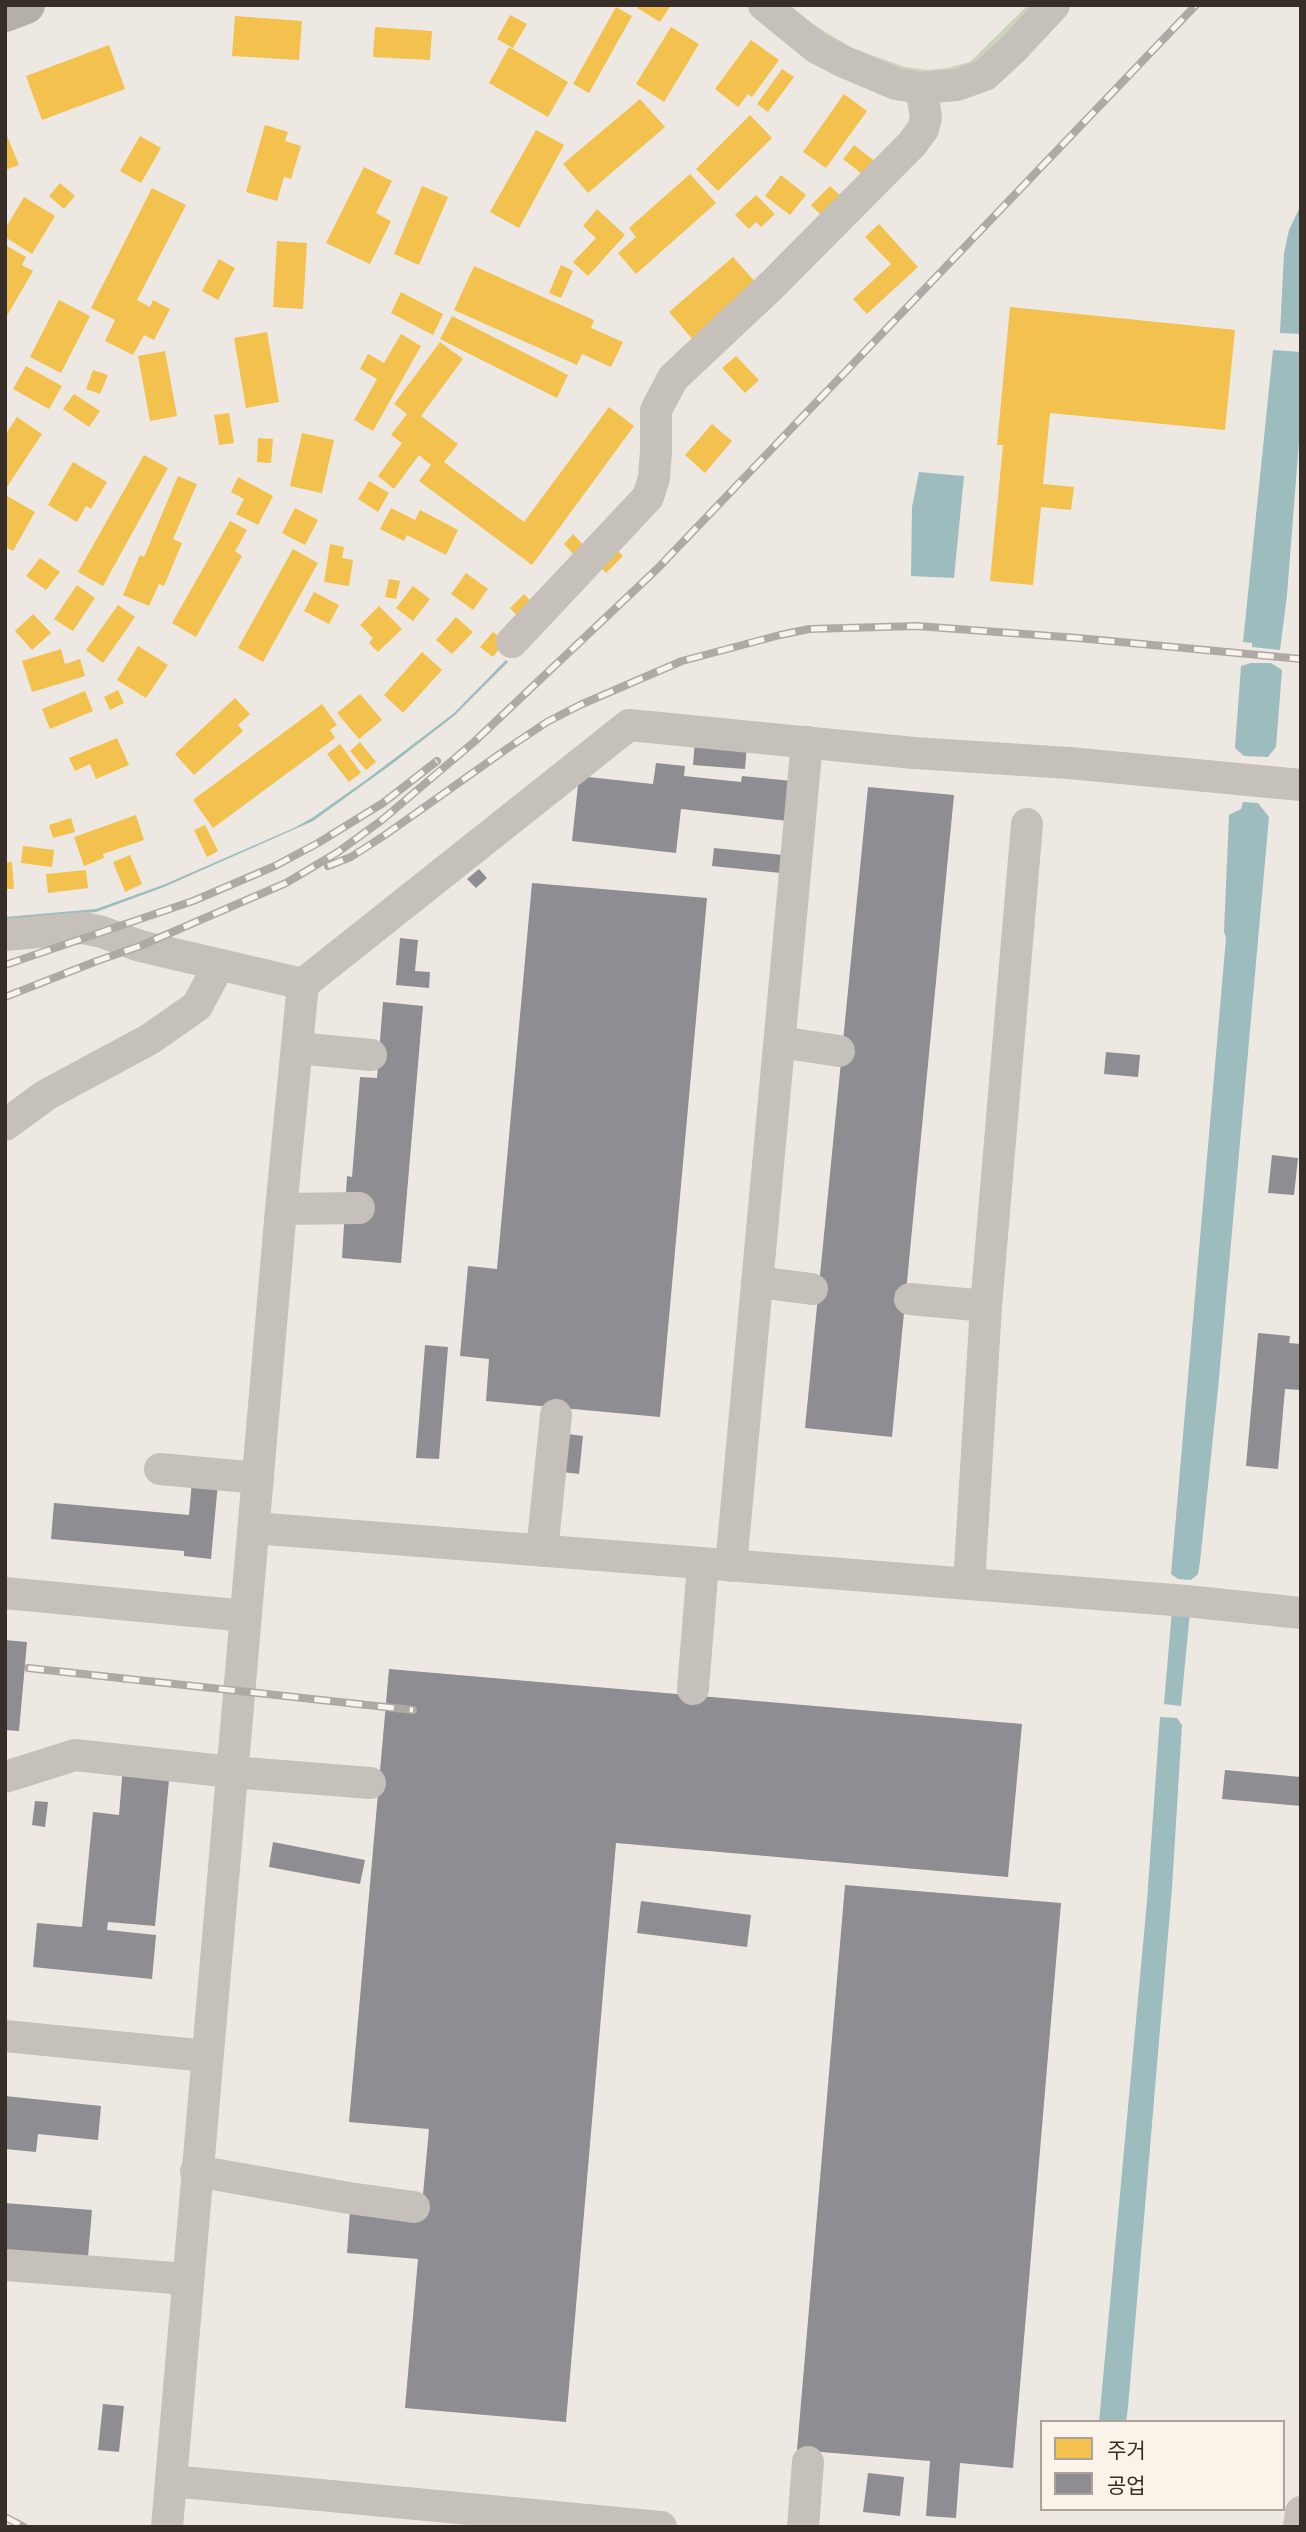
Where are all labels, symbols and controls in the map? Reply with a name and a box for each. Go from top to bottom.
legend [1040,2420,1285,2511]
text: 주거 [1107,2438,1146,2464]
text: 공업 [1107,2473,1146,2499]

